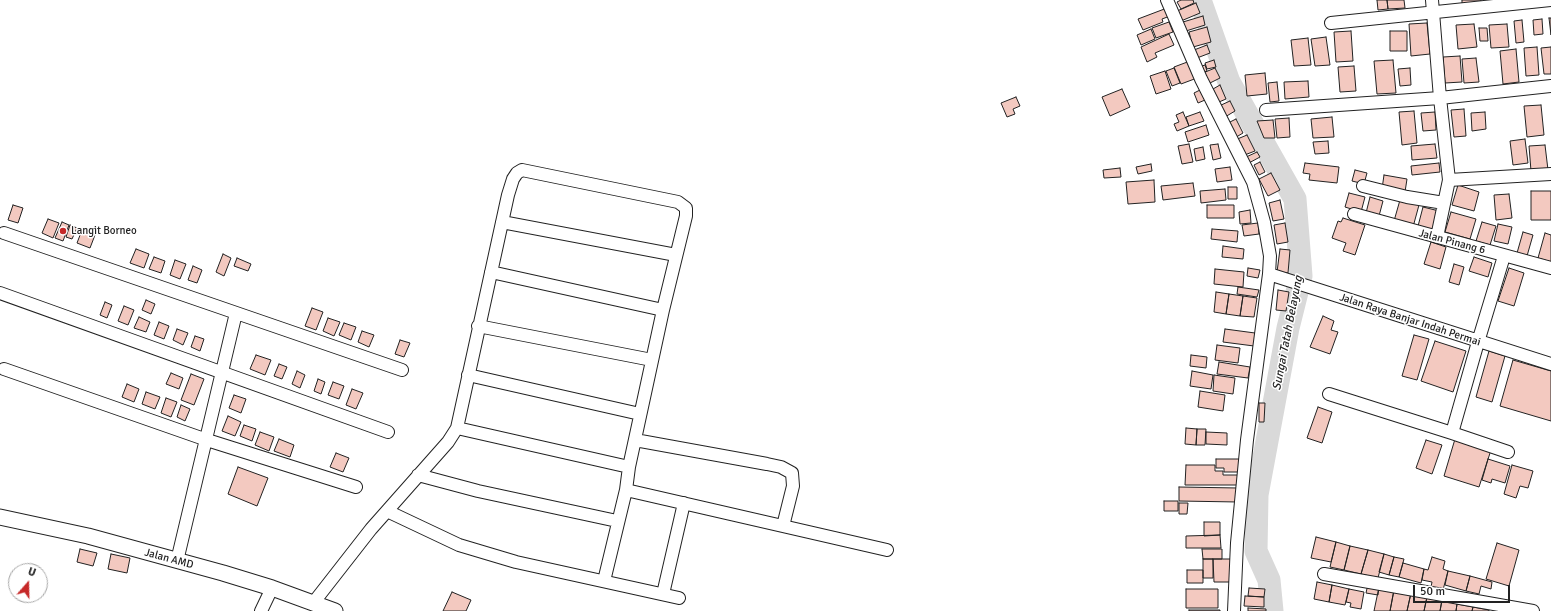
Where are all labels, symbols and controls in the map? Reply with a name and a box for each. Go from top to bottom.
place label: Langit Borneo [71,224,137,238]
marker: Langit Borneo [58,226,68,236]
street label: Jalan Pinang 6 [1417,227,1487,257]
water label: Sungai Tatah Belayung [1270,275,1306,391]
street label: Jalan Raya Banjar Indah Permai [1338,291,1482,349]
street label: Jalan AMD [143,546,195,572]
north arrow [8,563,48,603]
text: U [26,565,38,580]
scale bar [1415,577,1512,603]
text: 50 m [1420,584,1445,599]

